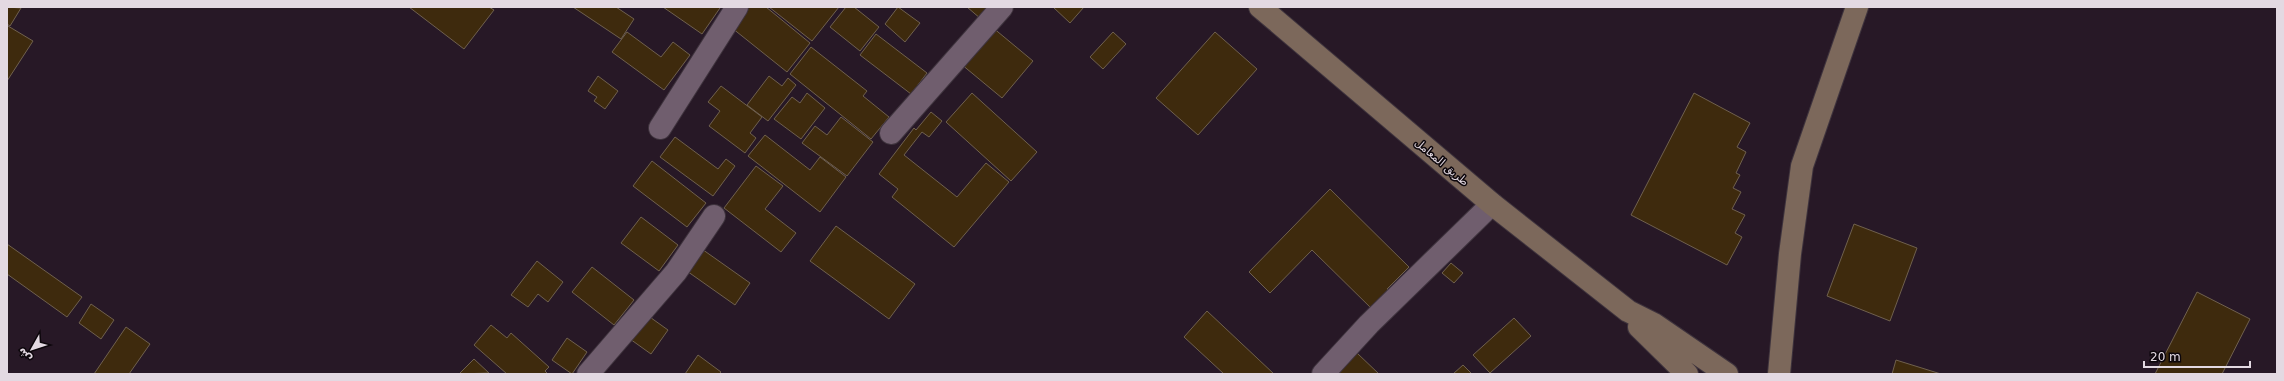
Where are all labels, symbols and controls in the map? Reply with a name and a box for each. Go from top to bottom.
street label: طريق المعامل [1411,136,1471,190]
north arrow [12,329,52,369]
scale bar [2144,343,2250,369]
text: ش [15,345,34,365]
text: 20 m [2150,350,2181,364]

